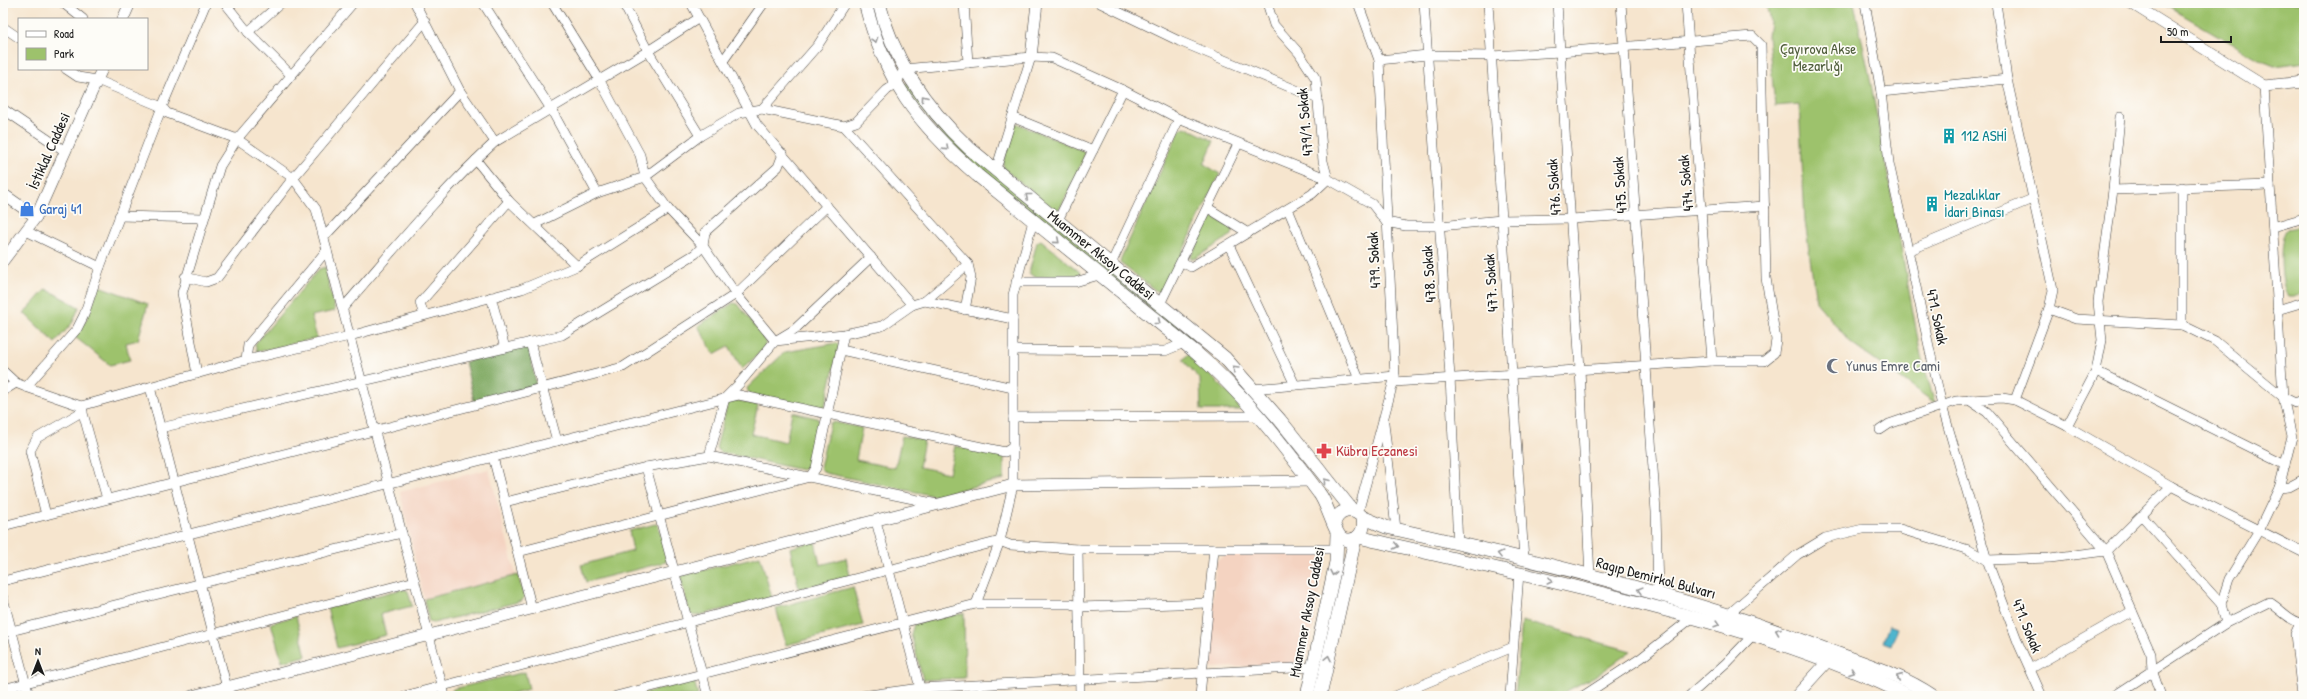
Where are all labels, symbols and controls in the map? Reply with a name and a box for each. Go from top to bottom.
legend [18,18,148,70]
scale bar [2161,18,2231,44]
text: 50 m [2167,23,2188,40]
text: Road [54,25,74,42]
one-way arrow [871,37,879,44]
park label: Çayırova Akse Mezarlığı [1780,38,1856,76]
text: Park [54,45,74,62]
street label: 479/1. Sokak [1291,87,1318,157]
one-way arrow [921,95,929,102]
street label: İstiklal Caddesi [22,109,75,193]
place label: 112 ASHİ [1961,125,2007,146]
building icon: 112 ASHİ [1940,127,1958,145]
one-way arrow [941,143,949,151]
street label: 474. Sokak [1673,154,1698,212]
street label: 475. Sokak [1607,156,1632,214]
street label: 476. Sokak [1541,158,1566,216]
place label: Mezalıklar İdari Binası [1944,184,2005,222]
one-way arrow [1026,194,1033,201]
building icon: Mezalıklar İdari Binası [1923,195,1941,213]
place label: Garaj 41 [39,198,82,219]
shop icon: Garaj 41 [18,200,36,218]
street label: Muammer Aksoy Caddesi [1043,205,1159,304]
street label: 479. Sokak [1362,231,1385,289]
one-way arrow [1052,236,1059,243]
street label: 478. Sokak [1416,245,1441,303]
street label: 477. Sokak [1478,253,1503,313]
street label: 471. Sokak [1921,287,1954,347]
one-way arrow [1153,318,1160,325]
place label: Yunus Emre Cami [1846,355,1940,376]
mosque icon: Yunus Emre Cami [1825,357,1843,375]
one-way arrow [1233,366,1240,374]
place label: Kübra Eczanesi [1336,440,1418,461]
pharmacy icon: Kübra Eczanesi [1315,442,1333,460]
one-way arrow [1324,478,1331,485]
one-way arrow [1393,541,1399,549]
street label: Muammer Aksoy Caddesi [1284,545,1329,679]
one-way arrow [1497,551,1504,559]
street label: Ragıp Demirkol Bulvarı [1594,551,1718,604]
one-way arrow [1330,570,1338,576]
one-way arrow [1547,576,1553,584]
one-way arrow [1637,586,1643,594]
street label: 471. Sokak [2007,596,2048,656]
one-way arrow [1713,619,1720,628]
one-way arrow [1774,627,1781,635]
north arrow [18,641,58,681]
text: N [35,644,41,658]
one-way arrow [1324,655,1332,661]
one-way arrow [1849,667,1856,675]
one-way arrow [1896,674,1903,682]

